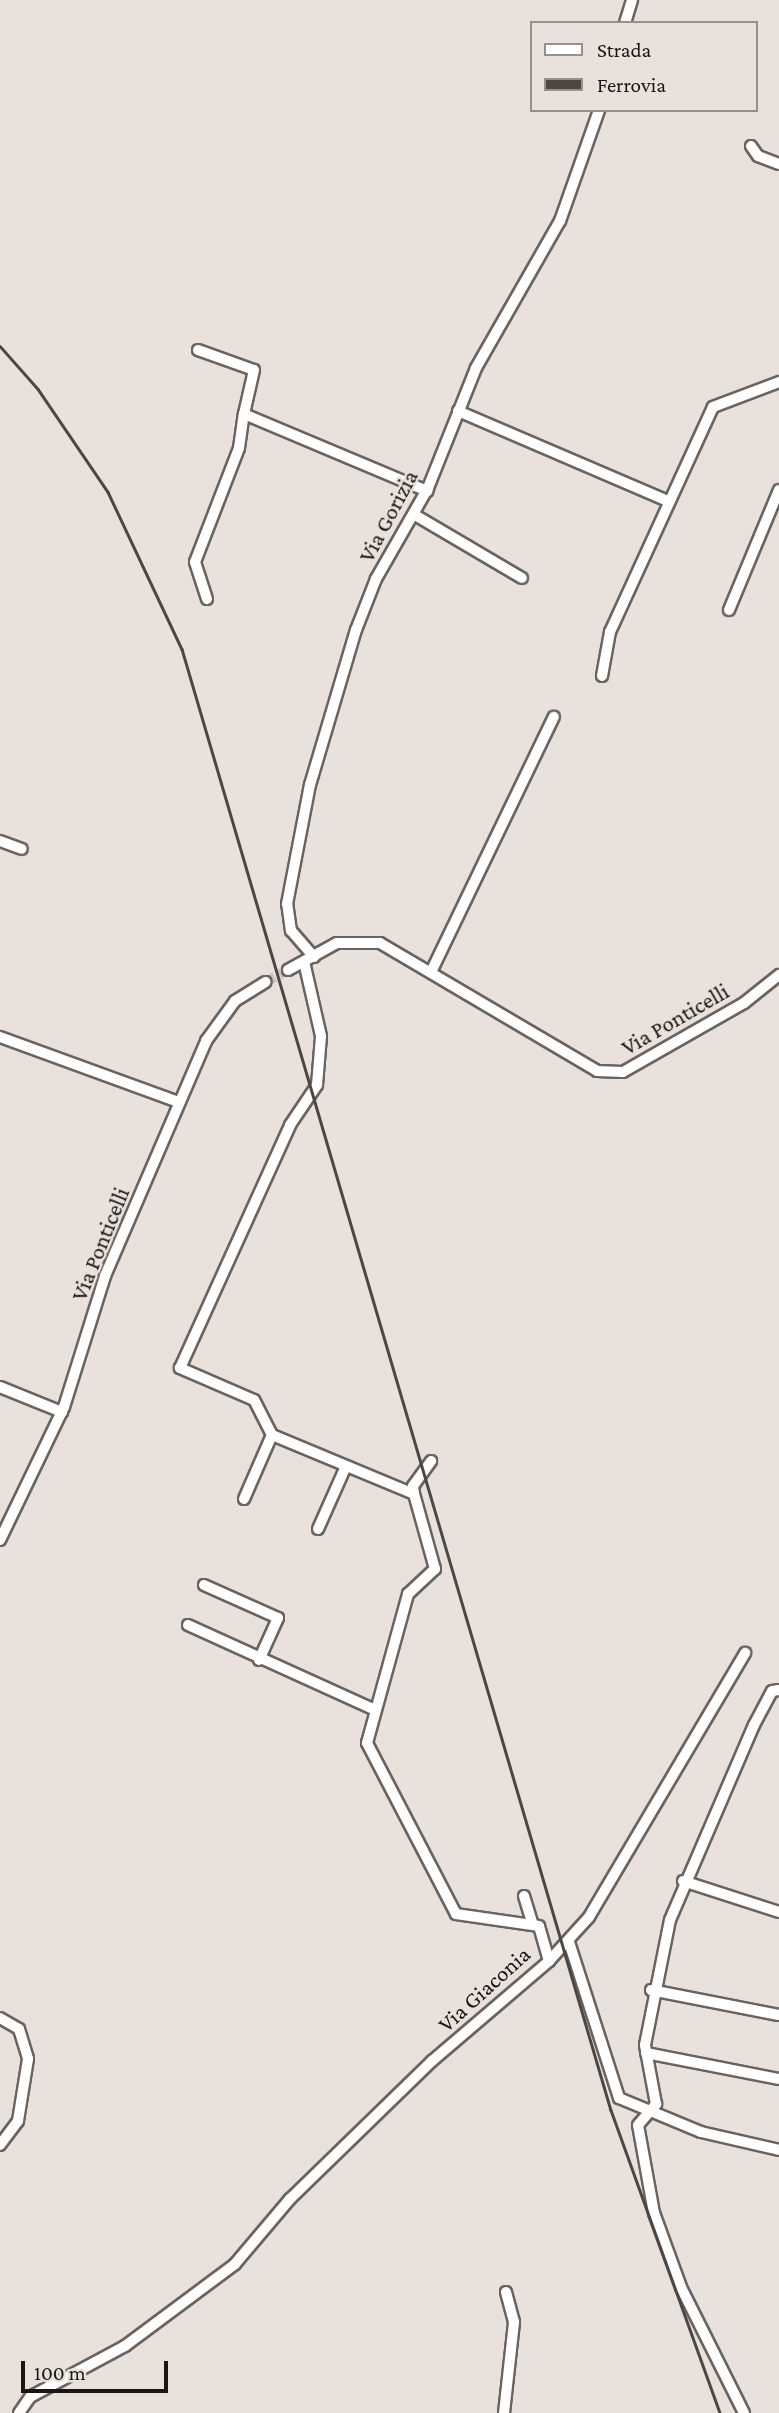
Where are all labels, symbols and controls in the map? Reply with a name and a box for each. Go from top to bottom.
legend [530,21,758,112]
text: Strada [597,38,651,62]
text: Ferrovia [597,73,666,97]
street label: Via Gorizia [352,465,424,567]
street label: Via Ponticelli [616,977,734,1061]
street label: Via Ponticelli [65,1183,135,1305]
street label: Via Giaconia [432,1940,536,2038]
scale bar [24,2346,172,2390]
text: 100 m [34,2361,86,2385]

